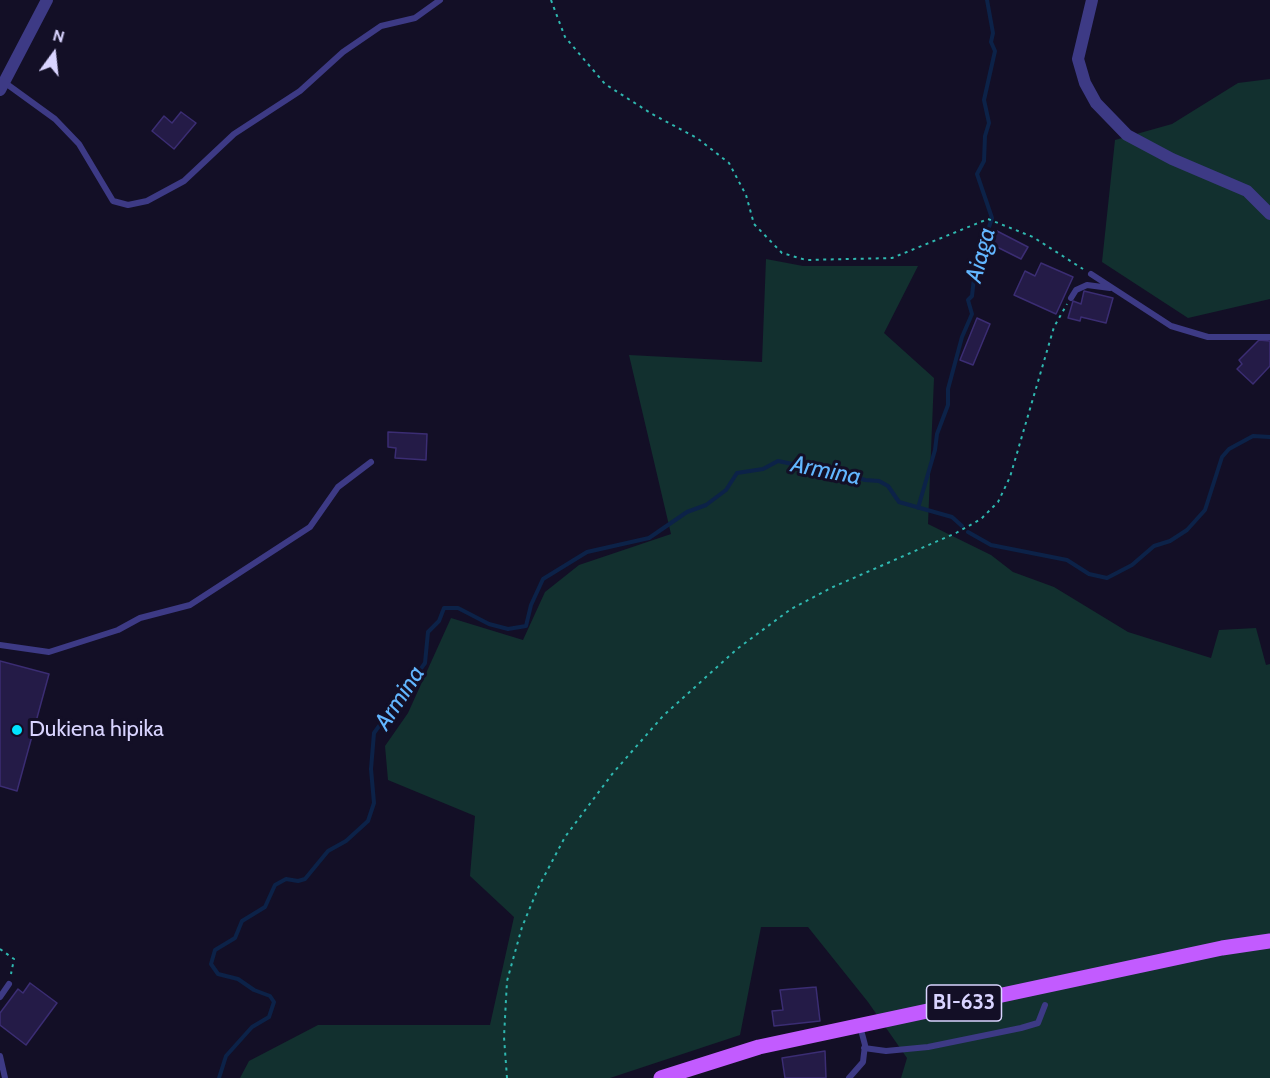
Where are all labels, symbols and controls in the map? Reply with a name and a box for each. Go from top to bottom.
north arrow [24,24,84,84]
text: N [51,25,67,47]
water label: Aiaga [960,224,1002,286]
water label: Armina [789,450,863,492]
water label: Armina [369,661,431,735]
place label: Dukiena hipika [29,717,164,743]
marker: Dukiena hipika [10,723,24,737]
road number: BI-633 [926,985,1002,1021]

